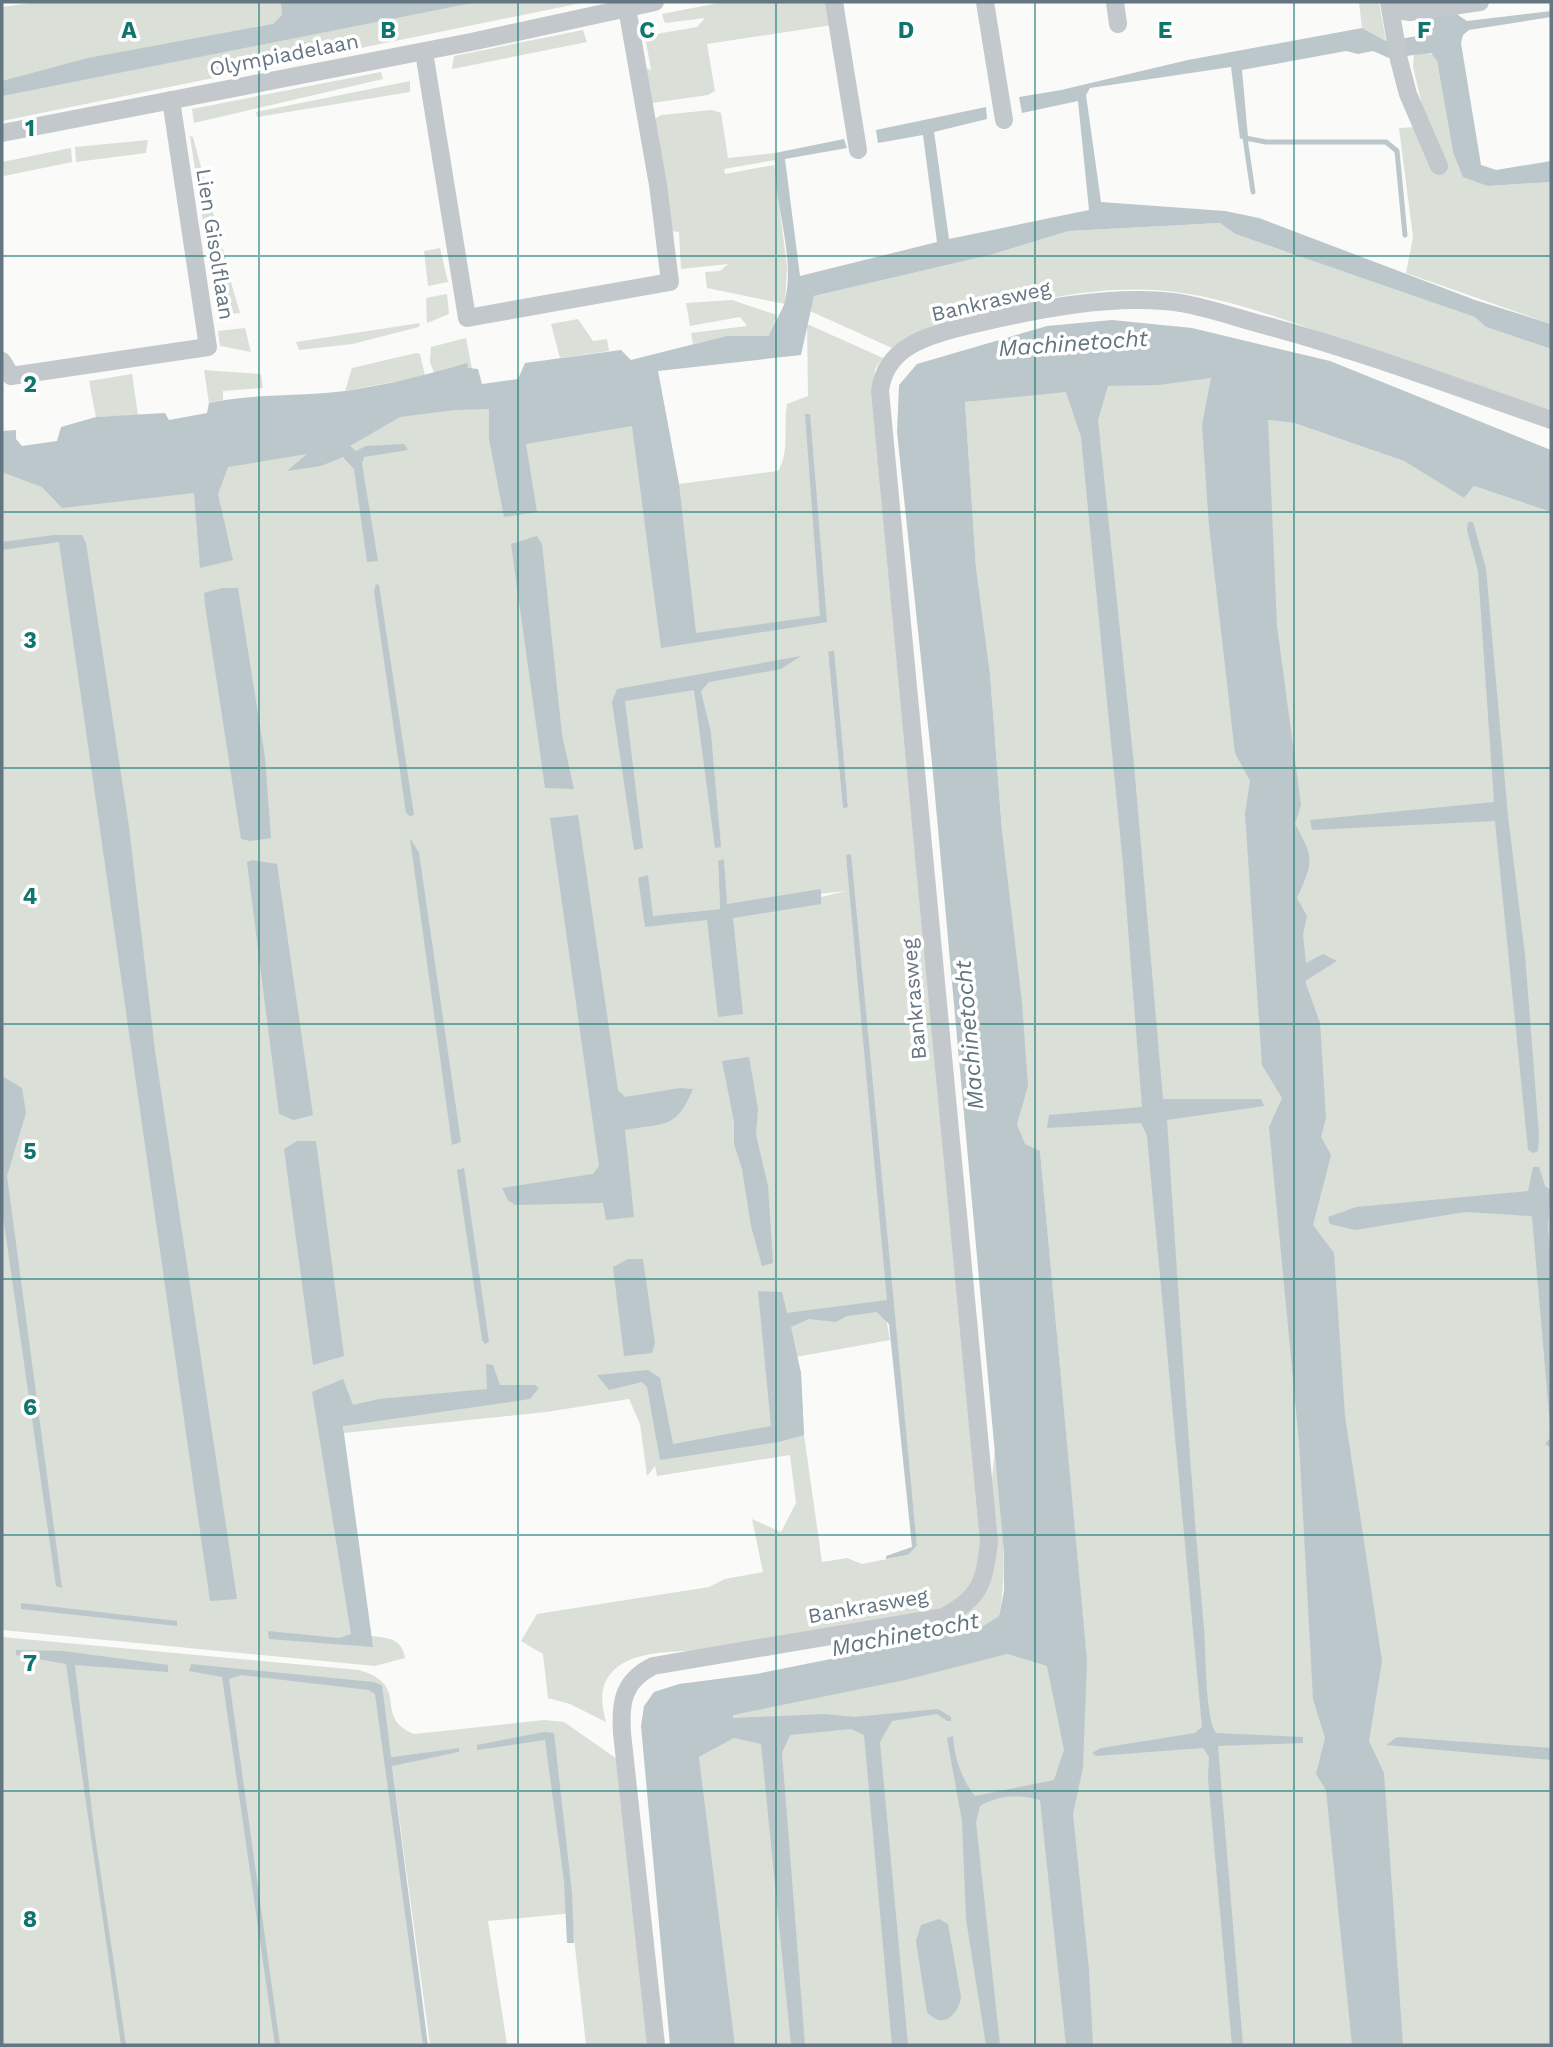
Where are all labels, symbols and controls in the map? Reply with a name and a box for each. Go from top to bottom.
text: A [121,17,137,44]
text: B [380,17,396,44]
text: C [639,17,655,44]
text: D [898,17,914,44]
text: E [1158,17,1172,44]
text: F [1417,17,1431,44]
street label: Olympiadelaan [207,28,361,81]
text: 1 [25,115,35,142]
street label: Lien Gisolflaan [191,167,240,321]
street label: Bankrasweg [929,274,1054,326]
water label: Machinetocht [997,325,1149,362]
text: 2 [23,371,37,398]
text: 3 [23,627,37,654]
text: 4 [23,883,38,910]
street label: Bankrasweg [896,937,931,1061]
water label: Machinetocht [949,958,989,1111]
text: 5 [23,1138,37,1165]
text: 6 [23,1394,37,1421]
street label: Bankrasweg [806,1582,931,1628]
water label: Machinetocht [829,1607,982,1662]
text: 7 [23,1650,37,1677]
text: 8 [23,1906,37,1933]

